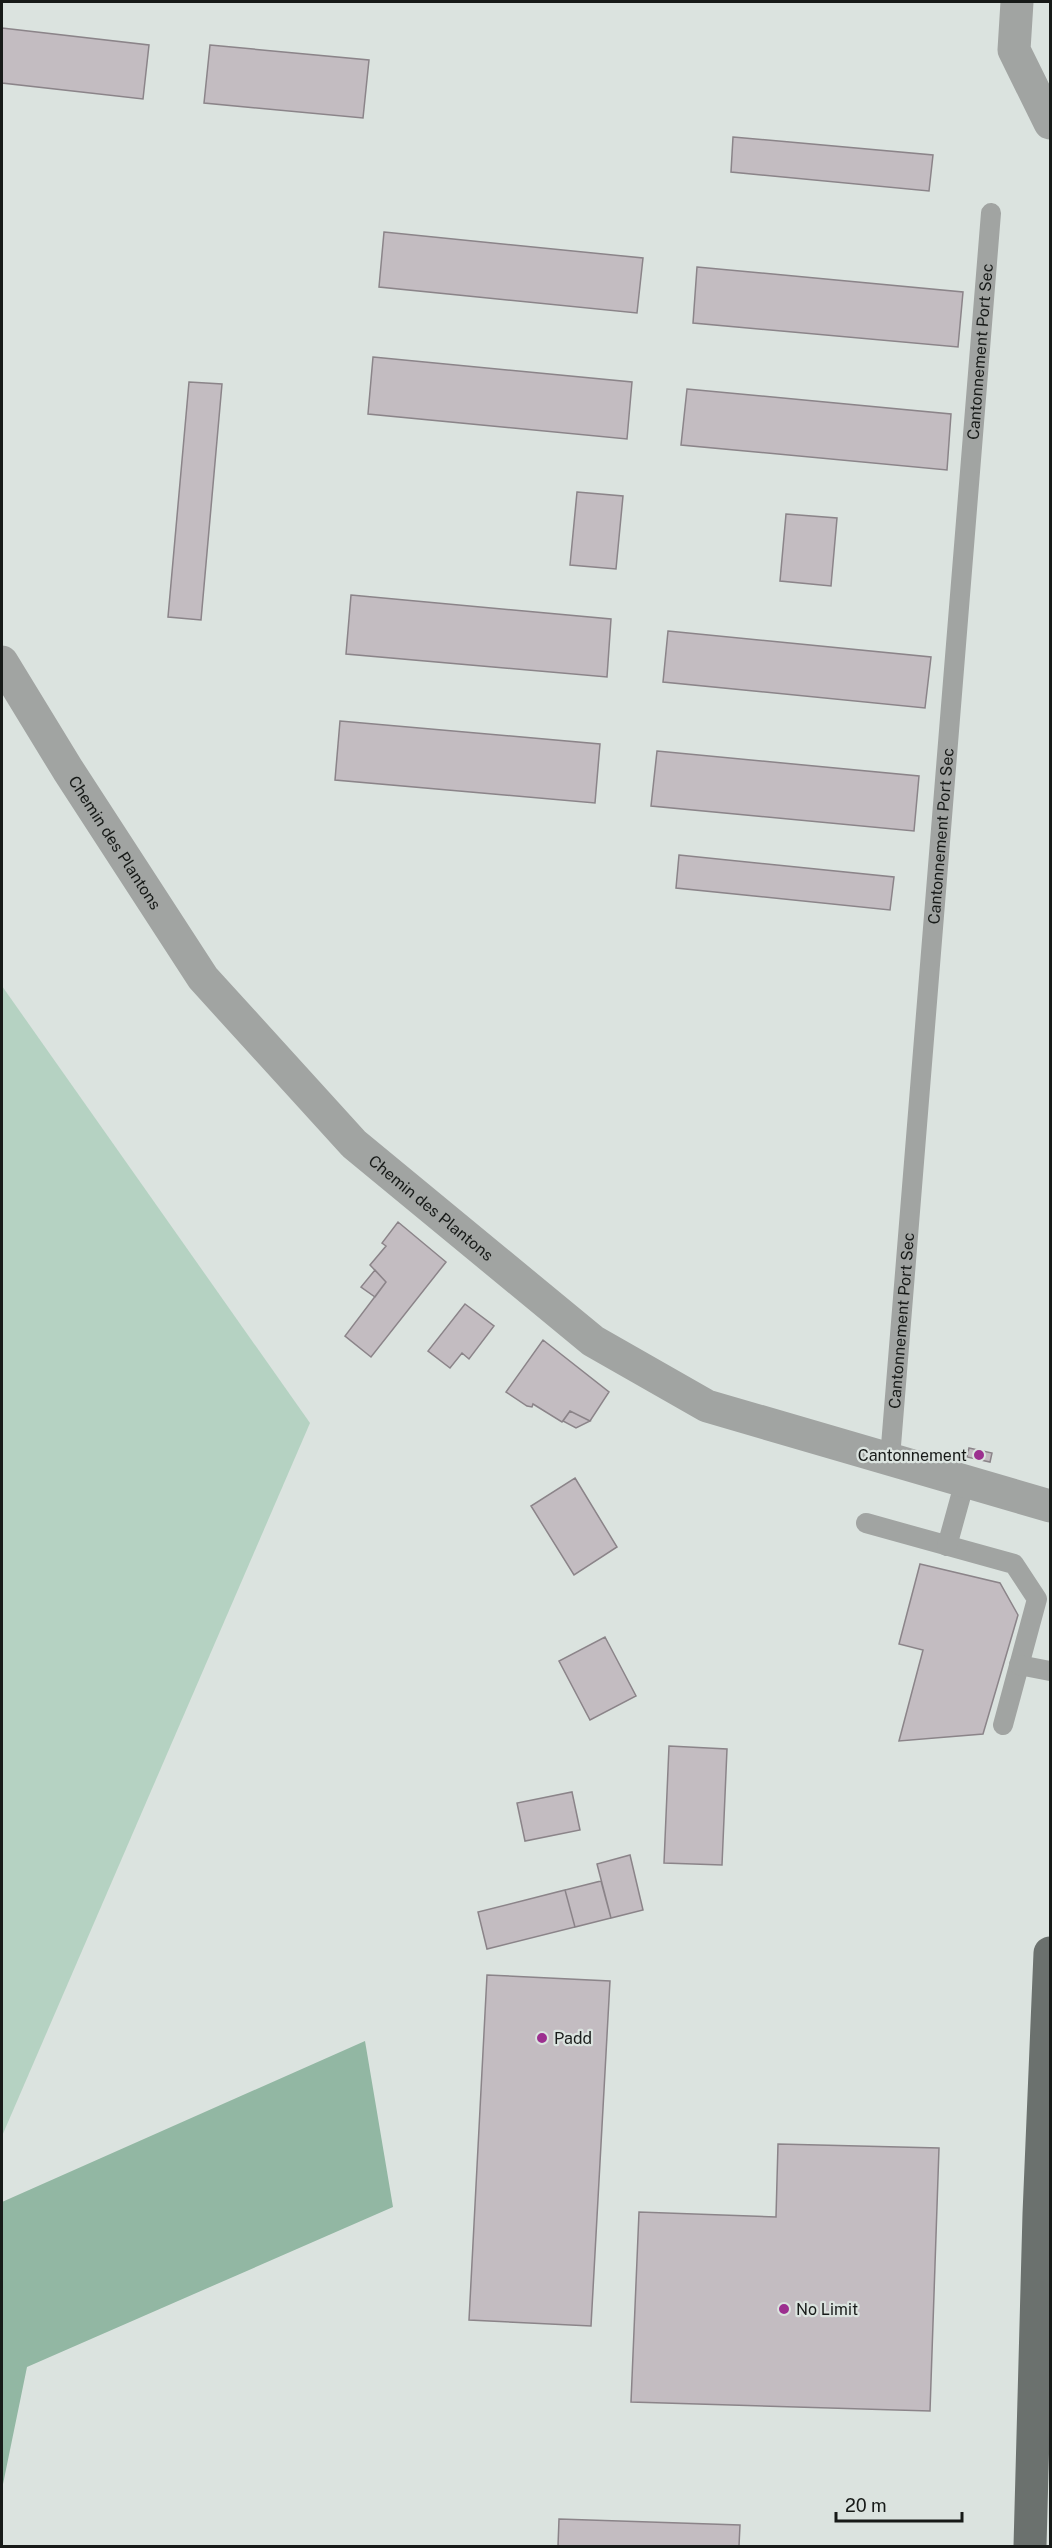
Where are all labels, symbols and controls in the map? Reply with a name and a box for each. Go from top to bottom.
street label: Cantonnement Port Sec [964,263,997,441]
street label: Cantonnement Port Sec [924,747,958,925]
street label: Chemin des Plantons [64,772,165,913]
street label: Chemin des Plantons [365,1151,497,1265]
street label: Cantonnement Port Sec [885,1232,918,1409]
place label: Cantonnement [858,1446,967,1465]
marker: Cantonnement [972,1448,986,1462]
place label: Padd [554,2029,592,2048]
marker: Padd [535,2031,549,2045]
place label: No Limit [796,2300,858,2319]
marker: No Limit [777,2302,791,2316]
scale bar [836,2485,962,2523]
text: 20 m [845,2495,887,2516]

